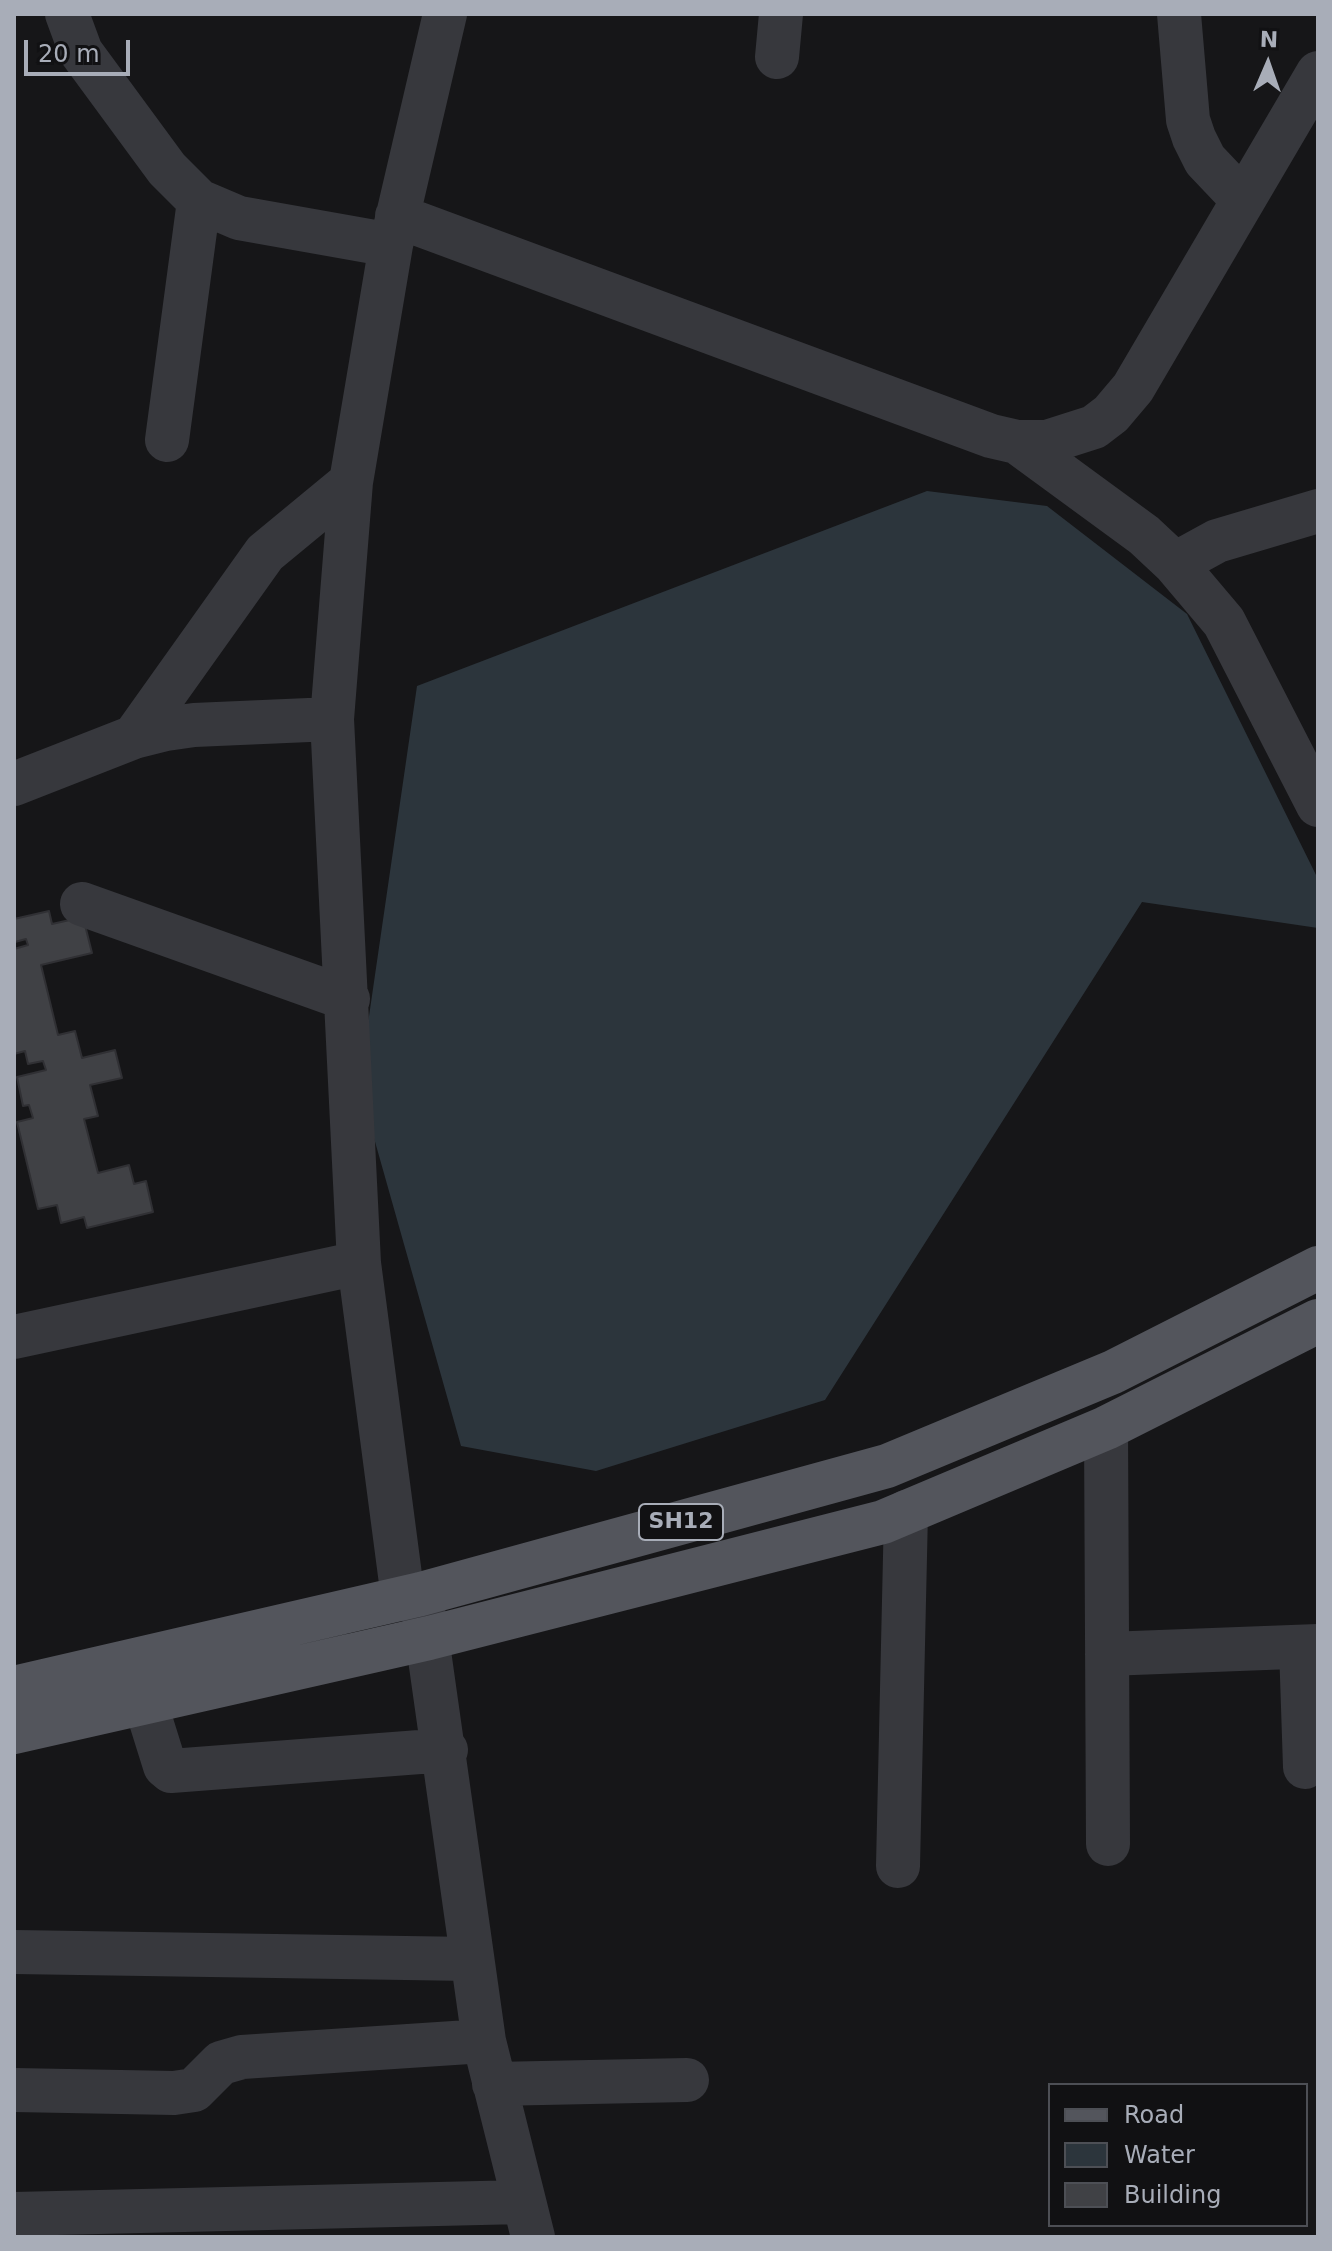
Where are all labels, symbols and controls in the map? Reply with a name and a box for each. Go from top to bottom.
scale bar [28,24,134,74]
north arrow [1228,24,1308,104]
text: N [1259,27,1278,52]
text: 20 m [38,40,100,68]
road number: SH12 [639,1504,723,1540]
legend [1048,2083,1308,2227]
text: Road [1124,2101,1184,2129]
text: Water [1124,2141,1195,2169]
text: Building [1124,2181,1221,2209]

